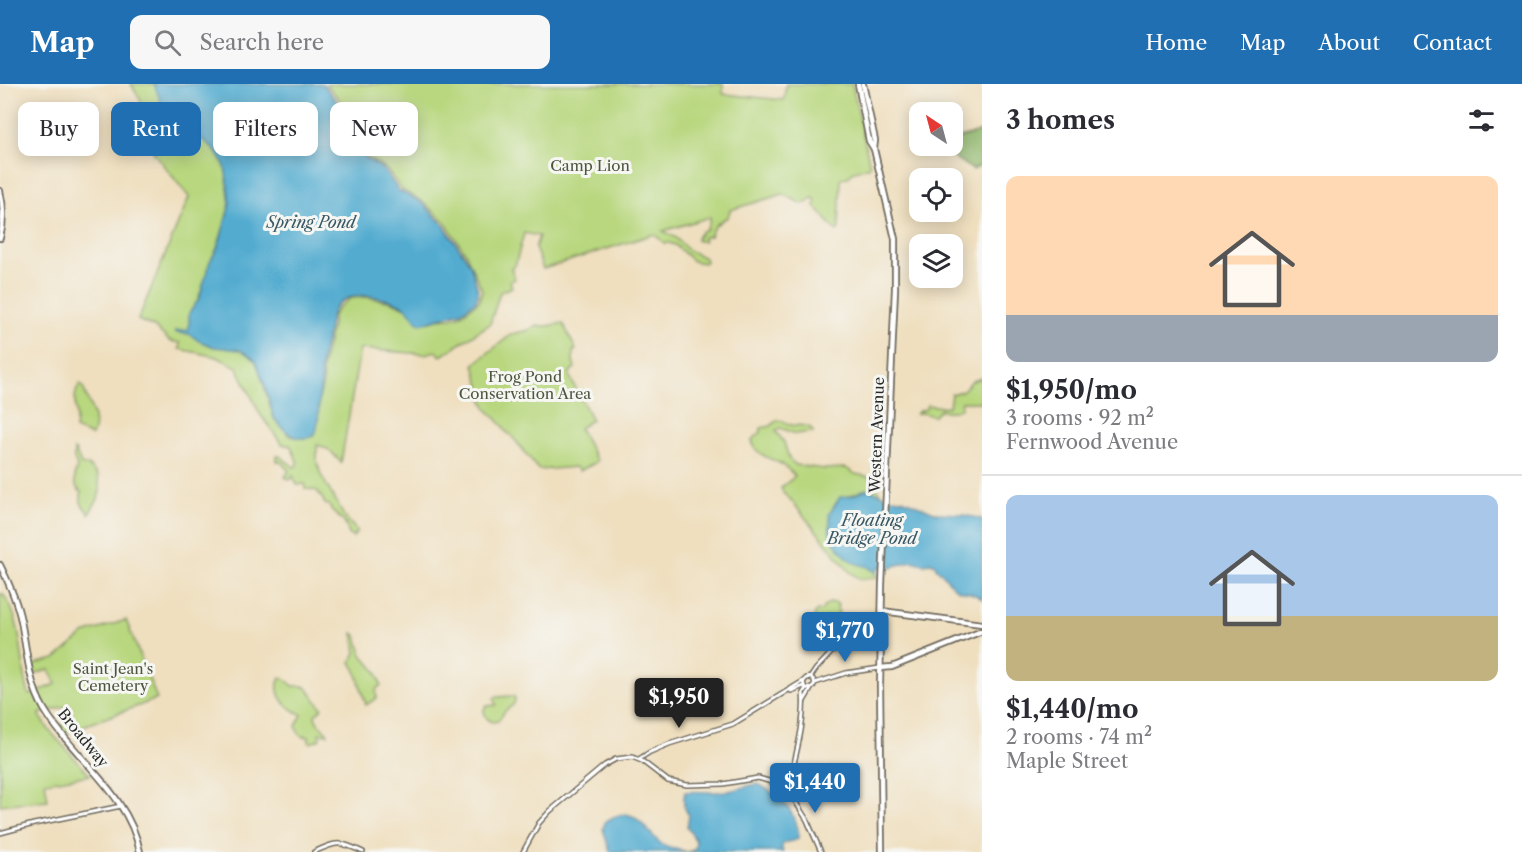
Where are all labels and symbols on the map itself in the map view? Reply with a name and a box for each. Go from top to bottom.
north arrow [909,102,963,156]
park label: Camp Lion [550,156,630,175]
water label: Spring Pond [266,212,357,232]
park label: Frog Pond Conservation Area [459,367,591,403]
street label: Western Avenue [865,377,888,494]
water label: Floating Bridge Pond [825,510,918,548]
pin: $1,770 [796,612,894,663]
park label: Saint Jean's Cemetery [73,659,153,695]
pin: $1,950 [630,678,728,729]
street label: Broadway [54,704,113,772]
pin: $1,440 [766,763,864,814]

